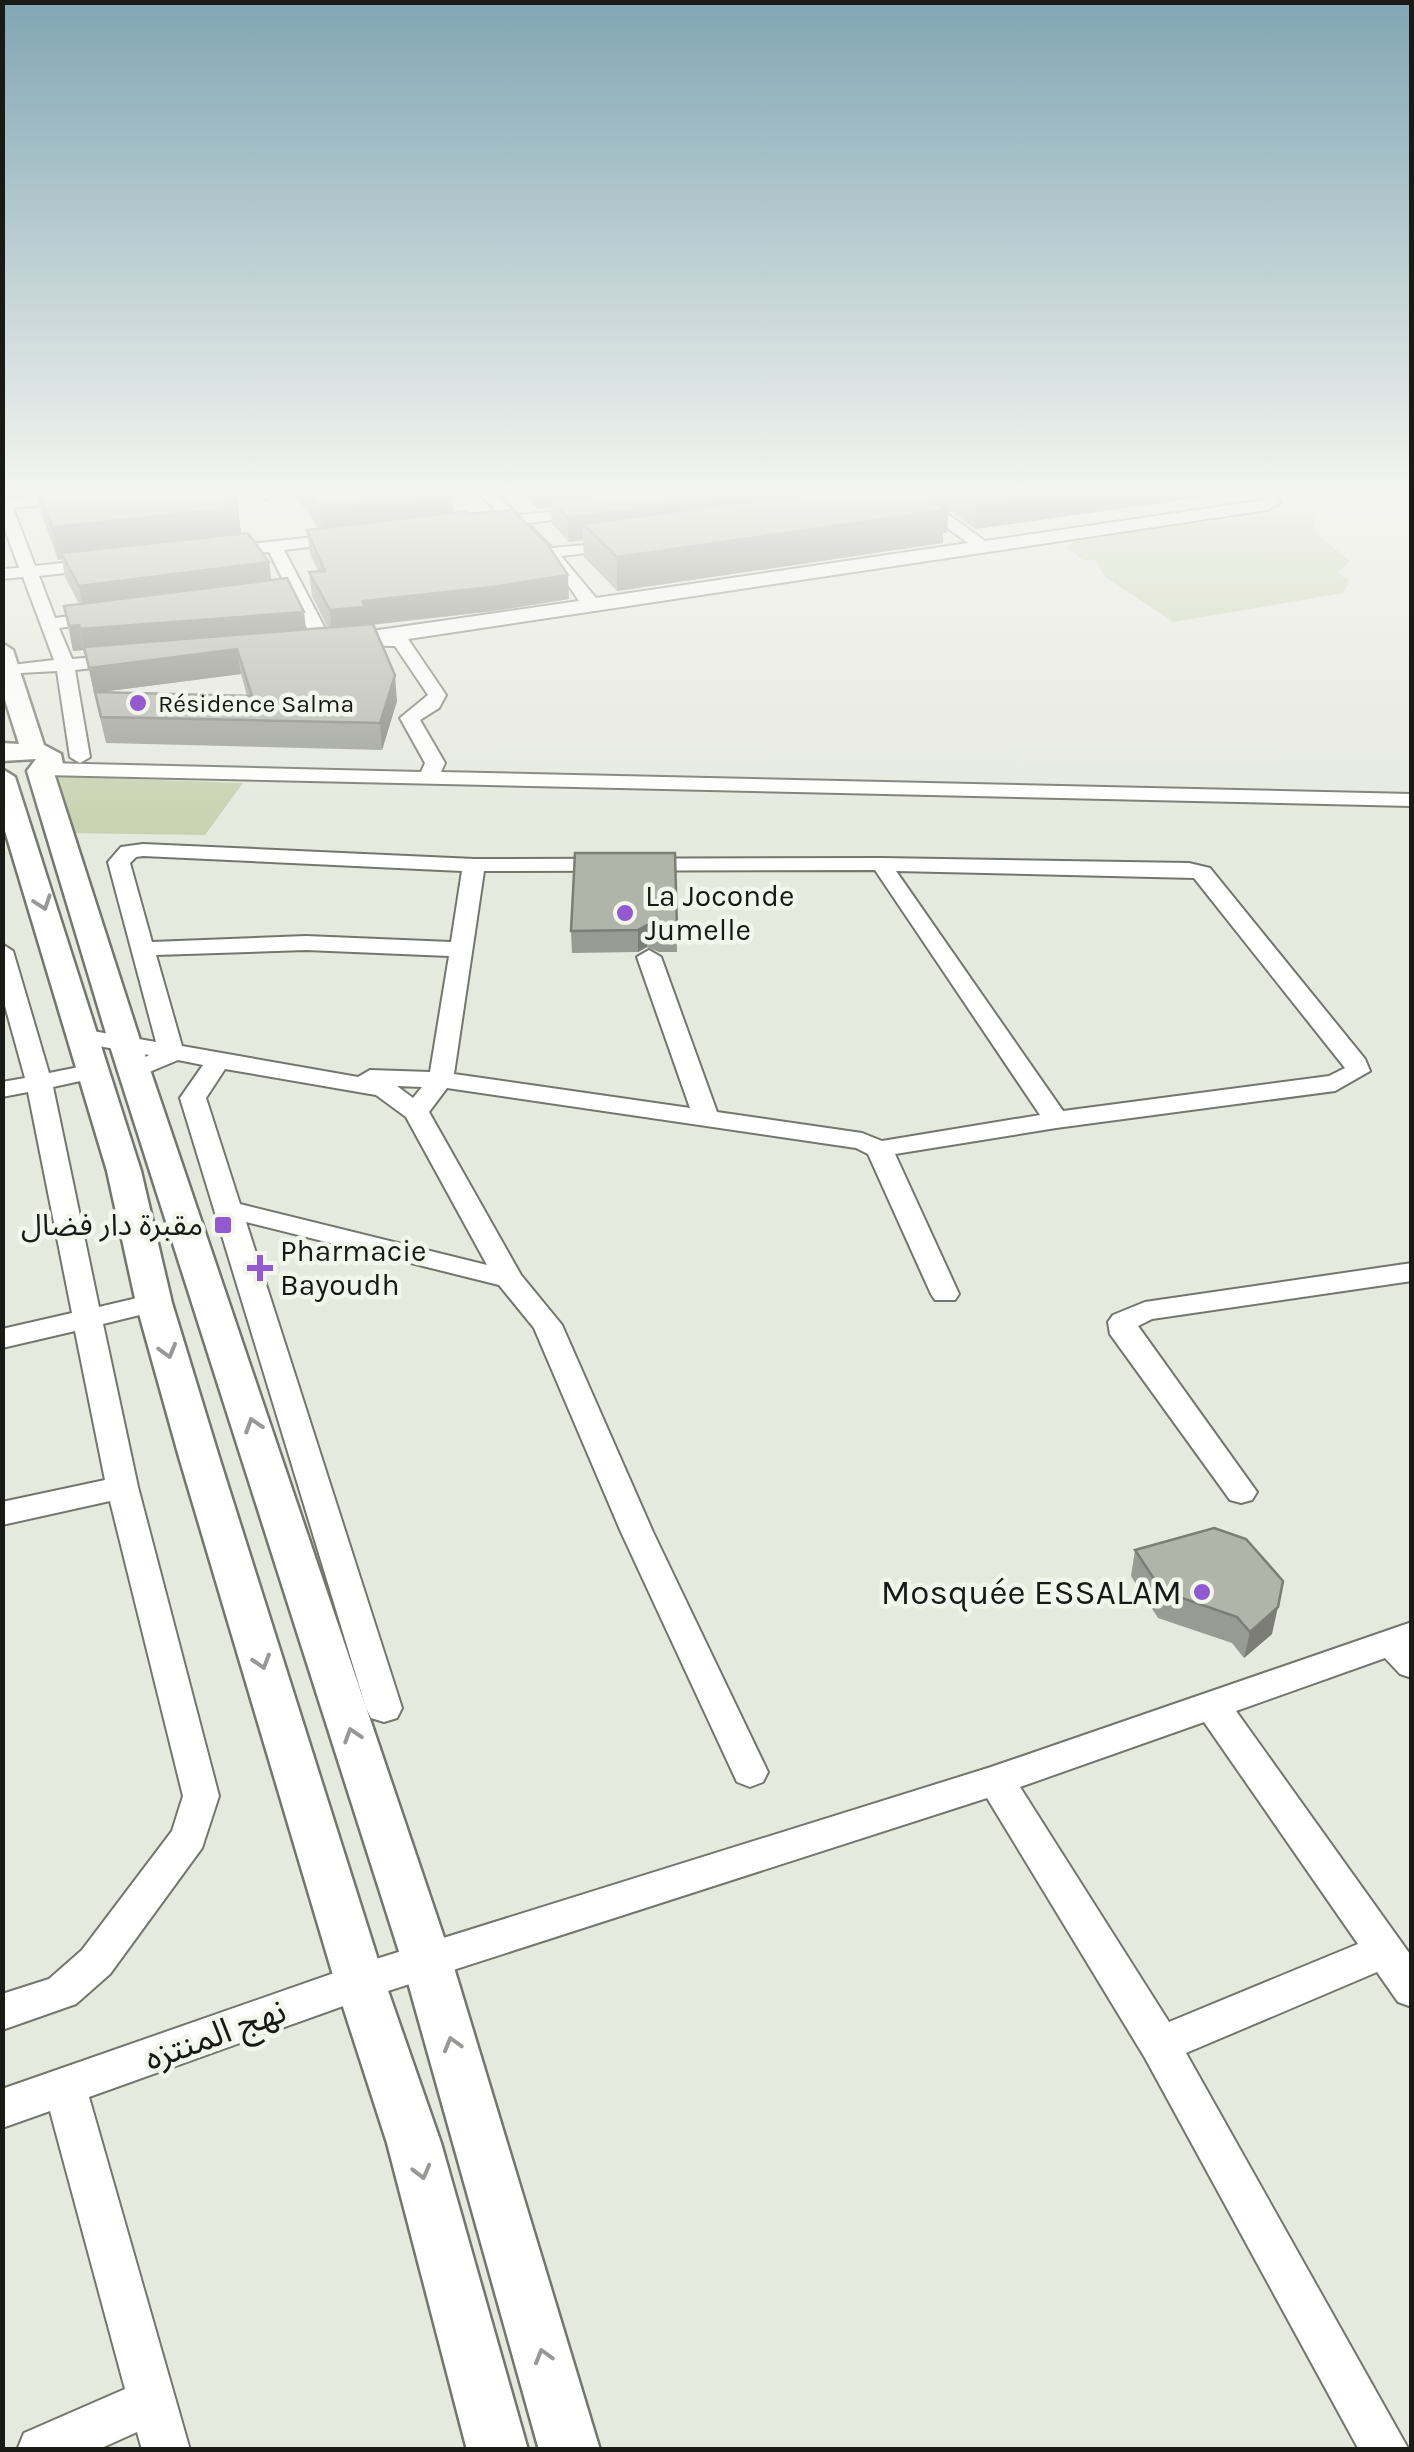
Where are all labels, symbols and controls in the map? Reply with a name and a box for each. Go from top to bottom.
place label: Résidence Salma [158,689,354,718]
marker: Résidence Salma [127,692,149,714]
place label: La Joconde Jumelle [645,878,794,948]
one-way arrow [32,894,52,911]
marker: La Joconde Jumelle [614,902,636,924]
place label: مقبرة دار فضال [21,1207,203,1243]
marker: مقبرة دار فضال [212,1214,234,1236]
place label: Pharmacie Bayoudh [280,1233,426,1303]
marker: Pharmacie Bayoudh [249,1257,271,1279]
one-way arrow [156,1342,177,1359]
one-way arrow [245,1417,265,1434]
place label: Mosquée ESSALAM [881,1572,1182,1613]
marker: Mosquée ESSALAM [1191,1581,1213,1603]
one-way arrow [250,1653,271,1670]
one-way arrow [344,1727,364,1744]
street label: نهج المنتزه [139,1990,293,2084]
one-way arrow [443,2036,464,2053]
one-way arrow [411,2163,432,2181]
one-way arrow [534,2348,555,2365]

